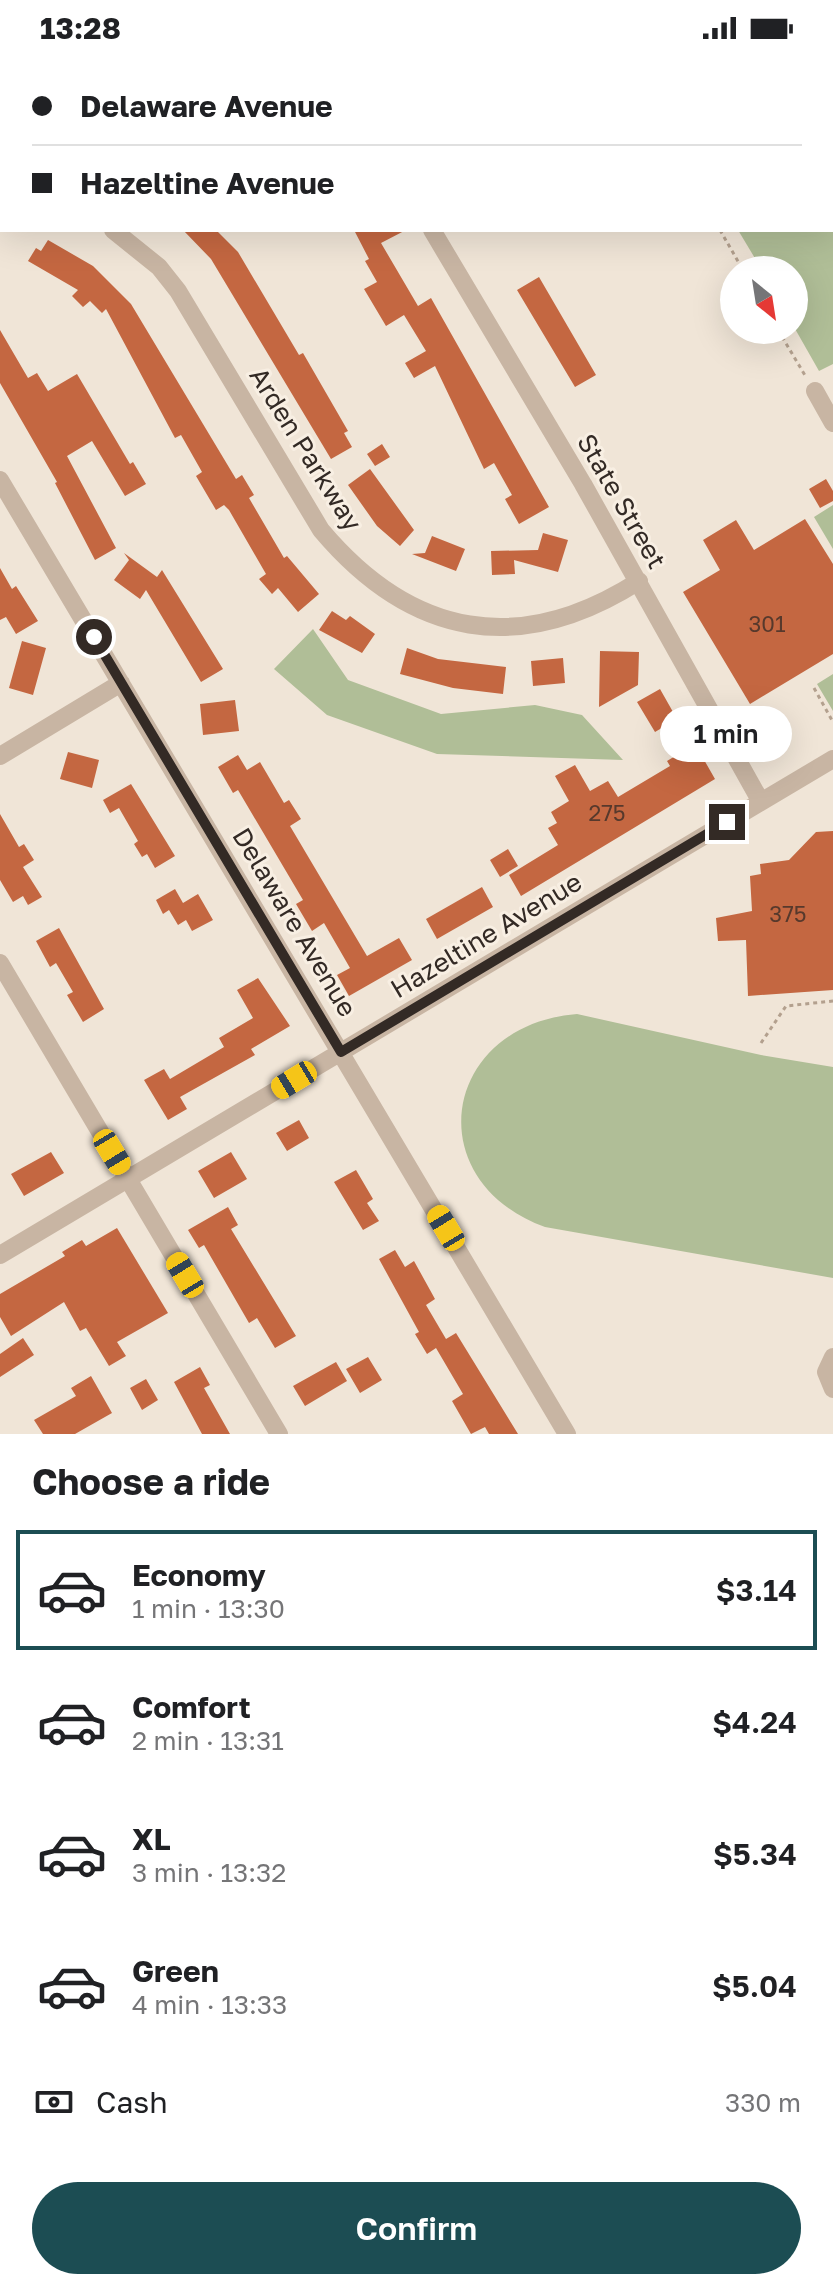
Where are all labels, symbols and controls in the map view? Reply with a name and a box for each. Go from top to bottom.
text: 13:28 [40,10,121,46]
text: Delaware Avenue [80,88,333,124]
text: Hazeltine Avenue [80,165,335,201]
north arrow [720,256,808,344]
map controls [720,256,808,344]
street label: Arden Parkway [243,362,369,537]
street label: State Street [571,428,673,574]
house number: 301 [748,610,786,637]
route start [76,619,112,655]
callout: 1 min [661,706,793,762]
text: 1 min [693,718,759,749]
house number: 275 [588,799,626,826]
route end [709,804,745,840]
street label: Delaware Avenue [226,822,364,1022]
street label: Hazeltine Avenue [385,866,587,1004]
house number: 375 [769,900,807,927]
car [267,1057,321,1103]
car [89,1125,135,1179]
car [423,1201,469,1255]
car [162,1248,208,1302]
text: Choose a ride [32,1460,270,1503]
icon: car [36,1554,108,1626]
text: Economy [132,1557,266,1593]
text: $3.14 [716,1572,797,1608]
text: 1 min · 13:30 [132,1593,285,1624]
icon: car [36,1686,108,1758]
text: Comfort [132,1689,251,1725]
text: $4.24 [712,1704,797,1740]
text: 2 min · 13:31 [132,1725,284,1756]
icon: car [36,1818,108,1890]
text: XL [132,1821,171,1857]
text: $5.34 [713,1836,797,1872]
text: 3 min · 13:32 [132,1857,286,1888]
icon: car [36,1950,108,2022]
text: Green [132,1953,219,1989]
text: $5.04 [712,1968,797,2004]
text: 4 min · 13:33 [132,1989,287,2020]
icon: cash [32,2080,76,2124]
text: Cash [96,2084,168,2120]
text: 330 m [725,2087,801,2118]
button: Confirm [32,2182,801,2274]

